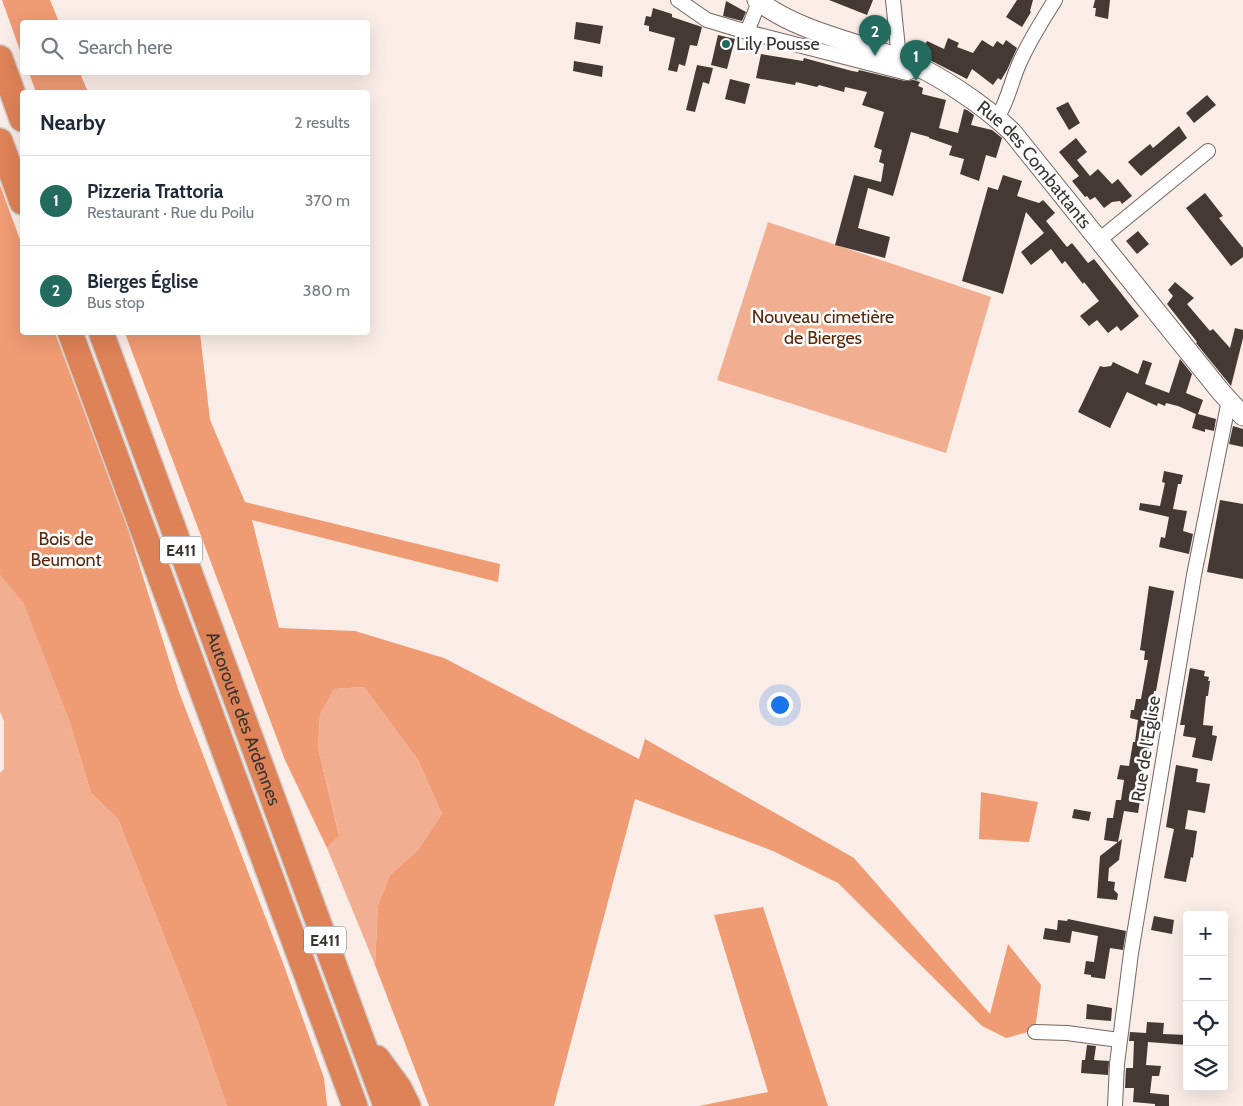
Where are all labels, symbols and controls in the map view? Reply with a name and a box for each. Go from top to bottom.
pin: 2 [859,15,891,56]
search box [20,20,370,75]
place label: Lily Pousse [736,33,820,55]
icon: search [38,34,66,62]
text: Search here [78,36,172,59]
marker: Lily Pousse [720,38,732,50]
pin: 1 [900,40,932,81]
street label: Rue des Combattants [973,96,1096,233]
text: Nearby [40,110,106,135]
text: 2 results [294,113,350,132]
text: Pizzeria Trattoria [87,180,224,203]
text: 1 [53,191,59,210]
text: 370 m [305,191,350,210]
text: Restaurant · Rue du Poilu [87,203,254,222]
text: Bierges Église [87,270,198,293]
text: 2 [52,281,60,300]
text: 380 m [303,281,350,300]
text: Bus stop [87,293,145,312]
park label: Nouveau cimetière de Bierges [752,306,894,349]
park label: Bois de Beumont [30,528,102,571]
road number: E411 [160,536,202,564]
street label: Autoroute des Ardennes [201,629,285,809]
your location [767,692,793,718]
street label: Rue de l'Eglise [1127,694,1165,804]
map controls [1183,911,1228,1091]
button: + [1183,911,1228,956]
road number: E411 [304,926,346,954]
button: − [1183,956,1228,1001]
button: locate [1183,1001,1228,1046]
button: layers [1183,1046,1228,1091]

